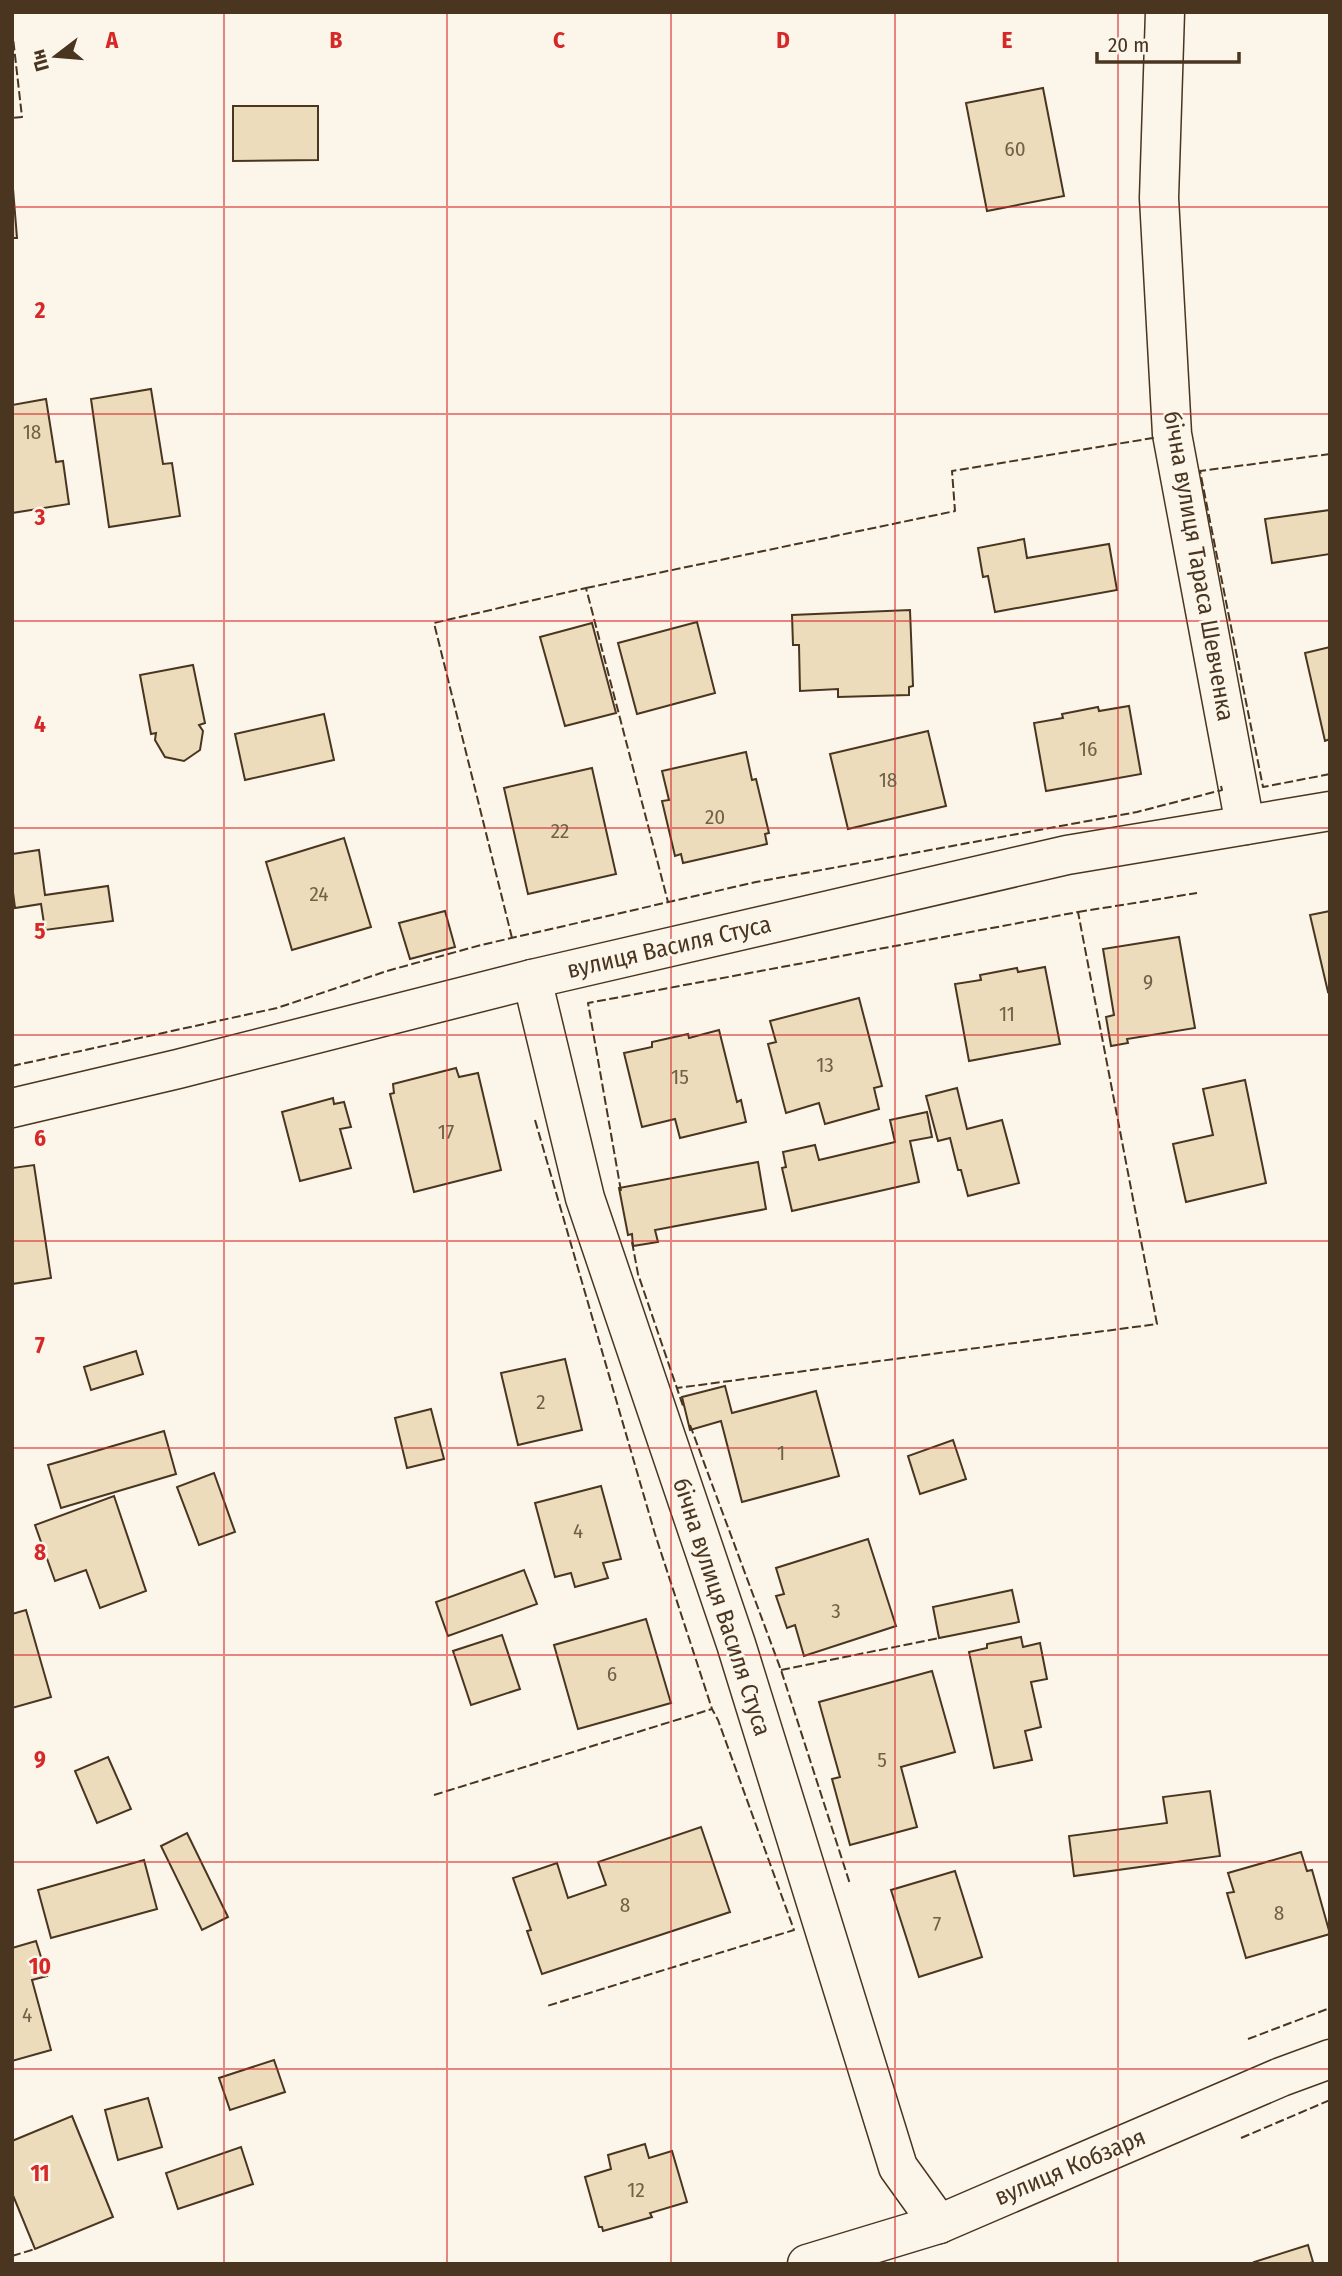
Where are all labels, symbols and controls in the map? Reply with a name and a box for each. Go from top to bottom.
north arrow [21,21,91,91]
scale bar [1097,21,1239,65]
text: A [105,26,119,54]
text: B [330,26,343,54]
text: C [553,26,565,54]
text: D [776,26,790,54]
text: E [1002,26,1013,54]
text: 20 m [1108,32,1149,58]
text: Пн [26,47,54,74]
house number: 60 [1004,136,1026,162]
text: 2 [34,296,46,324]
street label: бічна вулиця Тараса Шевченка [1158,409,1240,723]
house number: 18 [23,419,41,445]
text: 3 [34,503,46,531]
text: 4 [34,710,46,738]
house number: 16 [1079,736,1097,762]
house number: 18 [879,767,897,793]
house number: 20 [705,804,725,830]
house number: 22 [551,818,569,844]
house number: 24 [309,881,329,907]
street label: вулиця Василя Стуса [564,910,774,984]
text: 5 [34,917,46,945]
house number: 9 [1143,969,1153,995]
house number: 11 [999,1001,1015,1027]
house number: 13 [816,1052,834,1078]
house number: 15 [671,1064,689,1090]
house number: 17 [438,1119,454,1145]
text: 6 [34,1124,46,1152]
text: 7 [35,1331,45,1359]
house number: 2 [536,1389,546,1415]
house number: 1 [777,1440,785,1466]
street label: бічна вулиця Василя Стуса [667,1475,777,1739]
house number: 4 [573,1518,583,1544]
text: 8 [34,1538,46,1566]
house number: 3 [831,1598,841,1624]
house number: 6 [607,1661,617,1687]
text: 9 [34,1745,46,1773]
house number: 5 [877,1747,887,1773]
house number: 8 [620,1892,630,1918]
house number: 8 [1274,1900,1284,1926]
house number: 7 [933,1911,941,1937]
text: 10 [29,1952,51,1980]
house number: 4 [22,2002,32,2028]
street label: вулиця Кобзаря [990,2123,1150,2211]
text: 11 [30,2159,50,2187]
house number: 12 [627,2177,645,2203]

